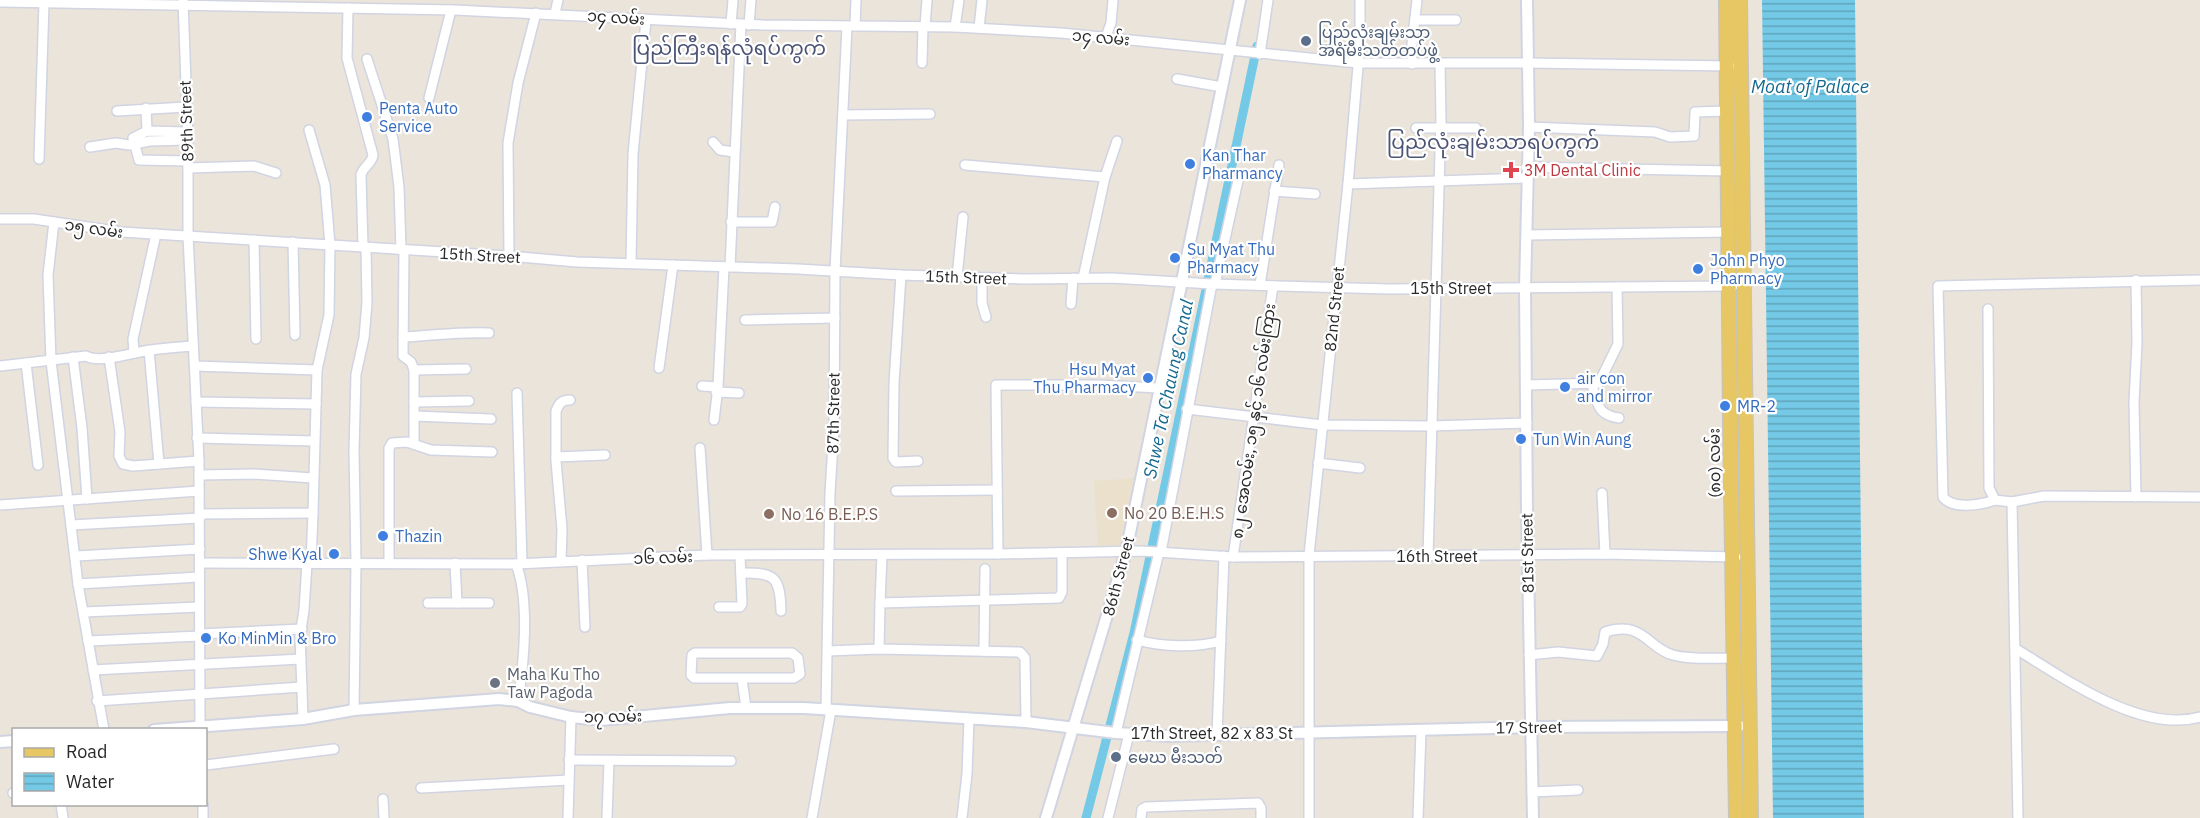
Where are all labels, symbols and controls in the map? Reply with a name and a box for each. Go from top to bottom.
street label: ၁၄ လမ်း [586,4,646,33]
place label: ပြည်လုံးချမ်းသာ အရံမီးသတ်တပ်ဖွဲ့ [1318,21,1441,64]
street label: ၁၄ လမ်း [1071,24,1131,53]
district label: ပြည်ကြီးရန်လုံရပ်ကွက် [632,34,826,65]
marker: ပြည်လုံးချမ်းသာ အရံမီးသတ်တပ်ဖွဲ့ [1299,34,1313,48]
water label: Moat of Palace [1751,75,1869,98]
street label: 89th Street [175,80,197,162]
place label: Penta Auto Service [379,98,458,136]
marker: Penta Auto Service [360,110,374,124]
district label: ပြည်လုံးချမ်းသာရပ်ကွက် [1387,128,1599,159]
place label: Kan Thar Pharmancy [1202,145,1283,183]
marker: Kan Thar Pharmancy [1183,157,1197,171]
place label: 3M Dental Clinic [1524,160,1641,180]
marker: 3M Dental Clinic [1502,161,1520,179]
street label: ၁၅ လမ်း [63,213,125,246]
place label: Su Myat Thu Pharmacy [1187,239,1275,277]
street label: 15th Street [439,243,521,267]
place label: John Phyo Pharmacy [1710,250,1785,288]
marker: Su Myat Thu Pharmacy [1168,251,1182,265]
marker: John Phyo Pharmacy [1691,262,1705,276]
street label: 15th Street [925,266,1007,288]
street label: 82nd Street [1320,266,1348,352]
street label: 15th Street [1410,278,1492,298]
water label: Shwe Ta Chaung Canal [1138,297,1198,481]
street label: ၈၂ အေလမ်း, ၁၅ နှင့် ၁၆ လမ်းကြား [1226,302,1284,541]
place label: Hsu Myat Thu Pharmacy [1033,359,1136,397]
place label: air con and mirror [1577,368,1652,406]
marker: Hsu Myat Thu Pharmacy [1141,371,1155,385]
street label: 87th Street [822,372,844,454]
marker: air con and mirror [1558,380,1572,394]
place label: MR-2 [1737,396,1776,416]
marker: MR-2 [1718,399,1732,413]
street label: (၈၀) လမ်း [1702,428,1725,498]
place label: Tun Win Aung [1533,429,1632,449]
marker: Tun Win Aung [1514,432,1528,446]
place label: No 20 B.E.H.S [1124,503,1224,523]
place label: No 16 B.E.P.S [781,504,878,524]
marker: No 20 B.E.H.S [1105,506,1119,520]
marker: No 16 B.E.P.S [762,507,776,521]
street label: 81st Street [1516,513,1538,593]
place label: Thazin [395,526,442,546]
marker: Thazin [376,529,390,543]
street label: 86th Street [1098,534,1138,618]
place label: Shwe Kyal [248,544,322,564]
street label: ၁၆ လမ်း [633,545,693,568]
street label: 16th Street [1396,546,1478,566]
marker: Shwe Kyal [327,547,341,561]
place label: Ko MinMin & Bro [218,628,337,648]
marker: Ko MinMin & Bro [199,631,213,645]
place label: Maha Ku Tho Taw Pagoda [507,664,600,702]
marker: Maha Ku Tho Taw Pagoda [488,676,502,690]
street label: ၁၇ လမ်း [584,704,642,731]
street label: 17 Street [1495,716,1563,738]
street label: 17th Street, 82 x 83 St [1131,723,1293,743]
legend [12,728,207,806]
text: Road [66,740,107,763]
place label: မေဃ မီးသတ် [1128,746,1223,767]
marker: မေဃ မီးသတ် [1109,750,1123,764]
text: Water [66,770,115,793]

